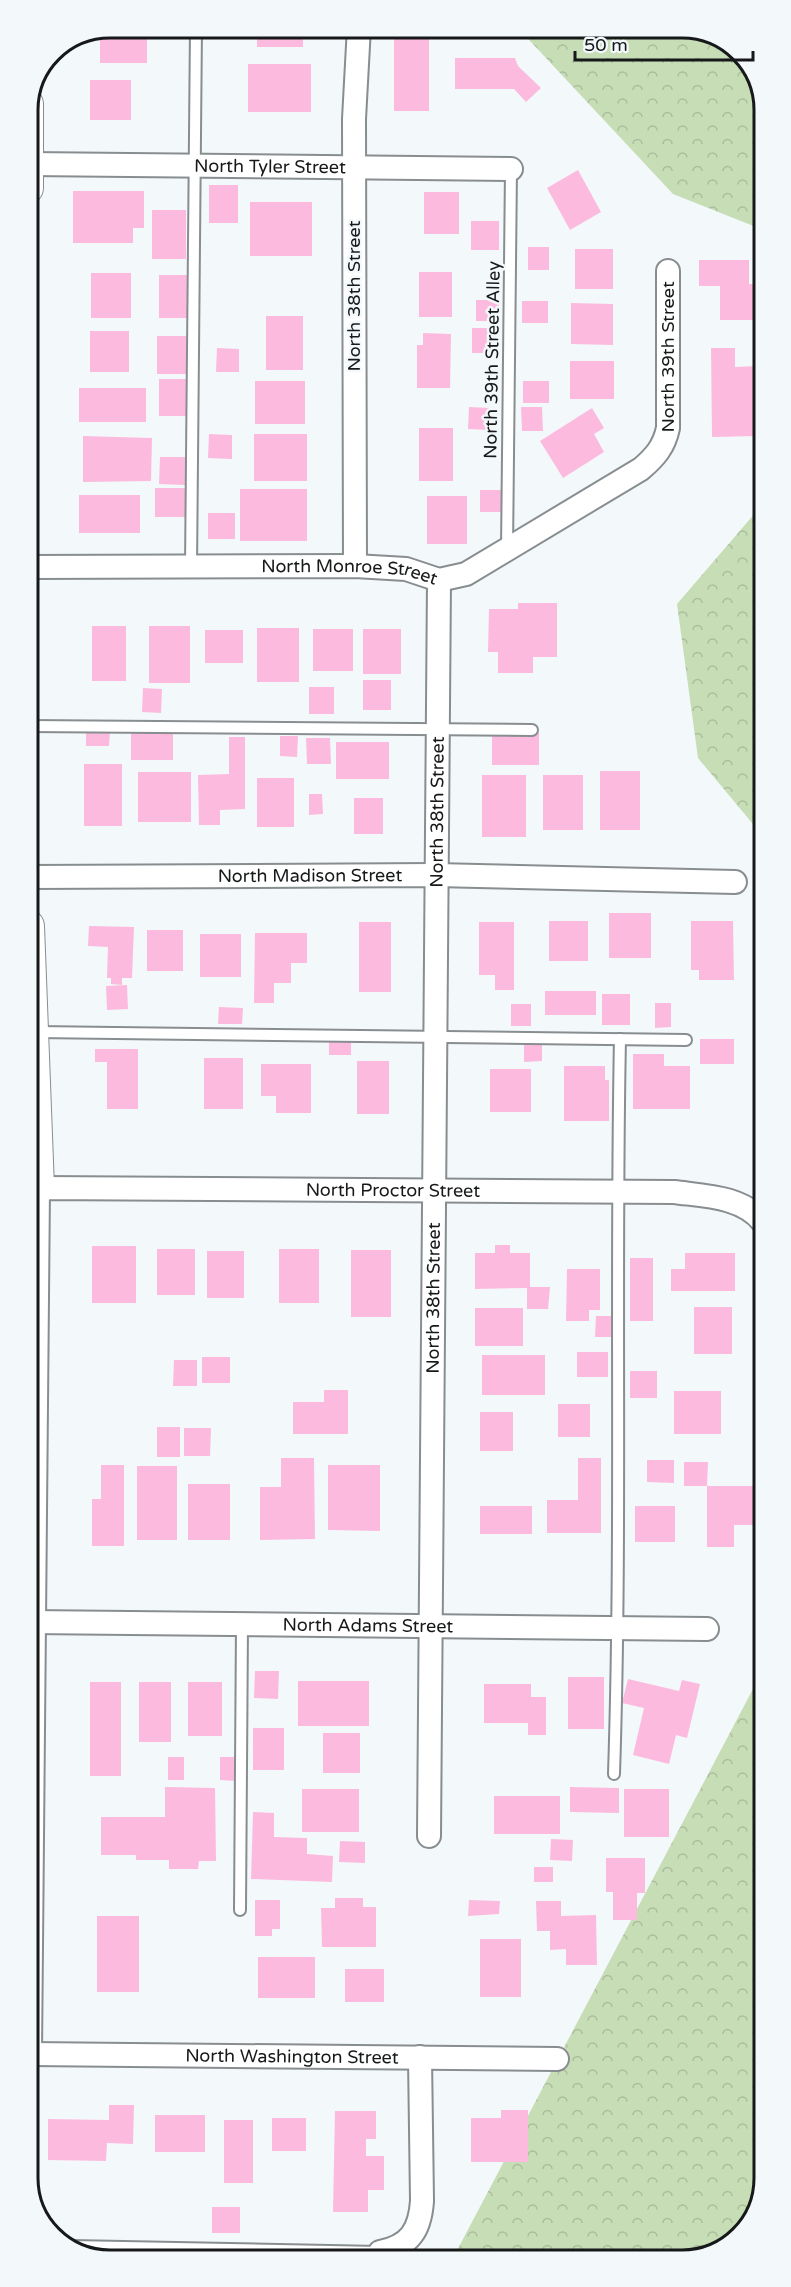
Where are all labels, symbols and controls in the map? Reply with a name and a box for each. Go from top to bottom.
scale bar [575,24,754,62]
text: 50 m [584,34,628,56]
street label: North Tyler Street [194,155,346,178]
street label: North 38th Street [343,220,365,372]
street label: North 39th Street Alley [479,261,505,459]
street label: North 39th Street [657,281,679,432]
street label: North Monroe Street [261,555,441,590]
street label: North 38th Street [426,736,449,888]
street label: North Madison Street [218,864,403,887]
street label: North Proctor Street [306,1179,480,1202]
street label: North 38th Street [422,1222,445,1374]
street label: North Adams Street [283,1614,454,1637]
street label: North Washington Street [185,2044,399,2068]

